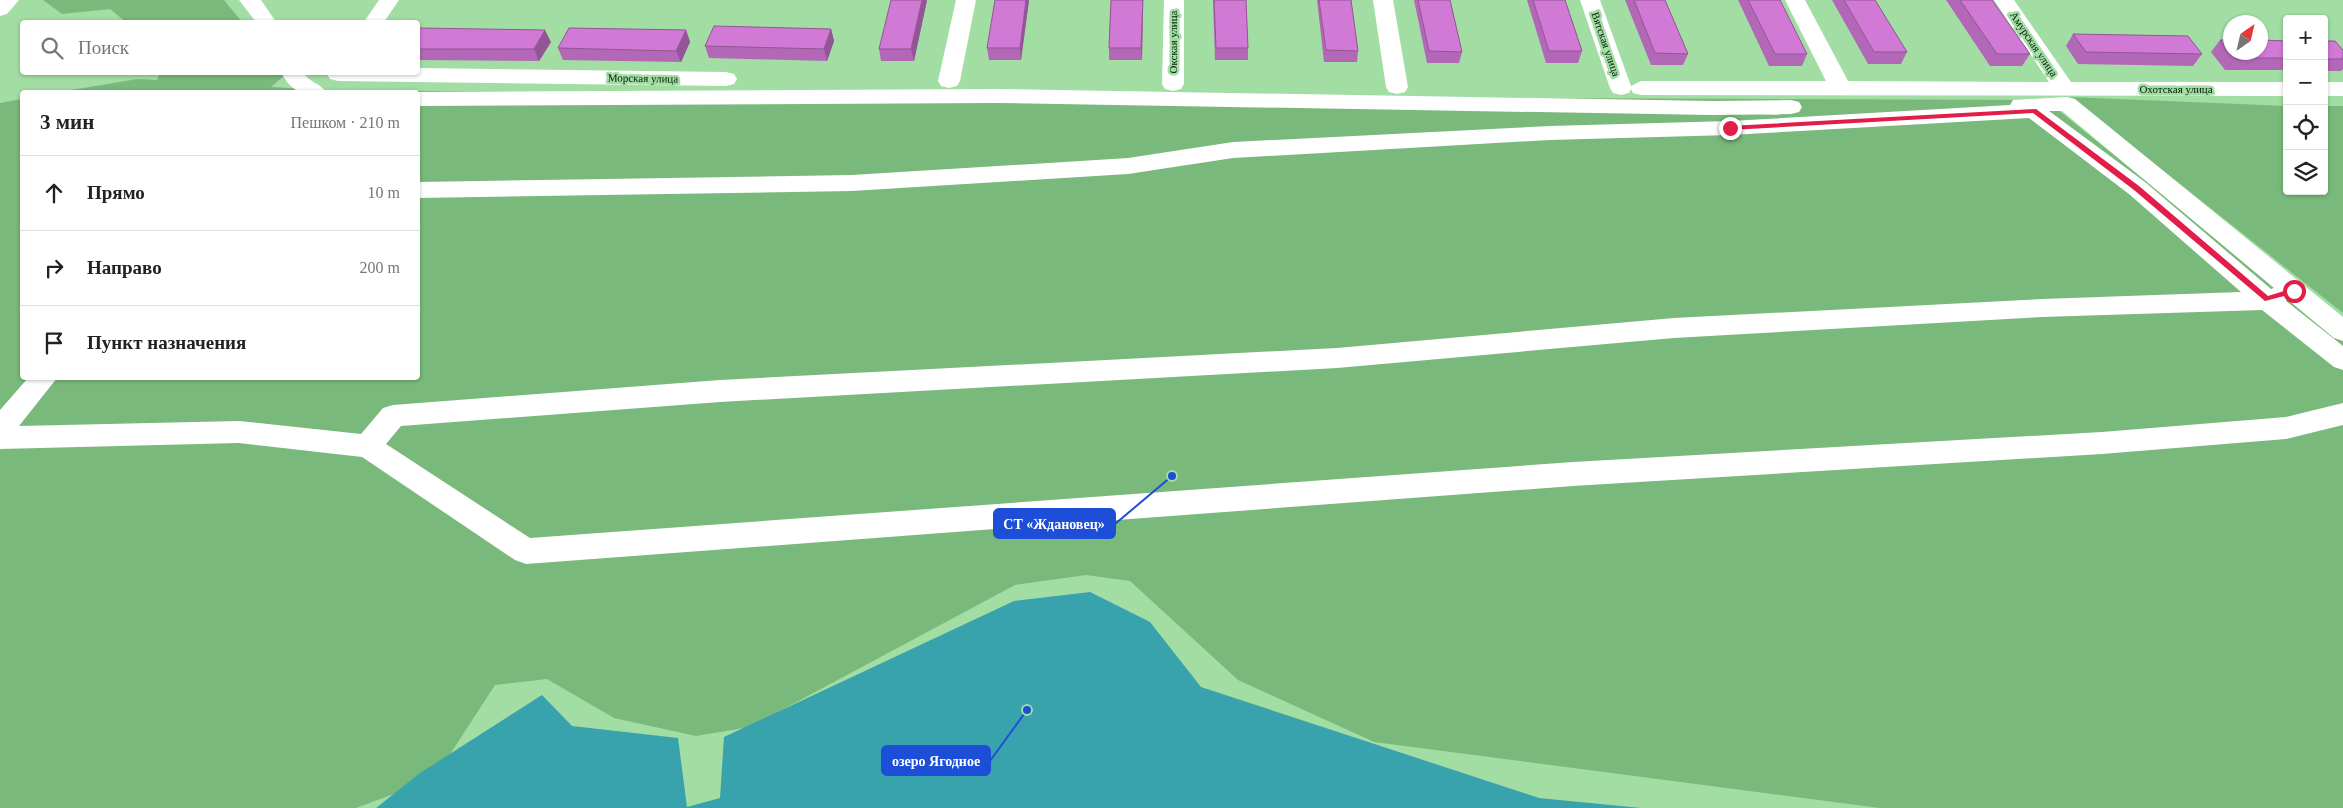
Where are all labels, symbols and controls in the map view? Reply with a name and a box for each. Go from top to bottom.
street label: Амурская улица [2008,9,2060,79]
street label: Окская улица [1167,10,1179,73]
street label: Вятская улица [1589,10,1623,78]
north arrow [2223,15,2268,60]
map controls [2283,15,2328,195]
button: + [2283,15,2328,60]
search box [20,20,420,75]
icon: search [38,34,66,62]
text: Поиск [78,37,129,58]
button: − [2283,60,2328,105]
street label: Морская улица [608,71,678,85]
street label: Охотская улица [2139,83,2213,95]
button: locate [2283,105,2328,150]
text: 3 мин [40,110,94,134]
text: Пешком · 210 m [290,114,400,131]
route end [1719,117,1742,140]
button: layers [2283,150,2328,195]
icon: ahead [40,179,68,207]
text: Прямо [87,182,145,203]
text: 10 m [368,184,400,201]
icon: right [40,254,68,282]
text: Направо [87,257,162,278]
text: 200 m [360,259,400,276]
route start [2283,280,2306,303]
icon: arrive [40,329,68,357]
text: Пункт назначения [87,332,246,353]
callout: СТ «Ждановец» [994,509,1115,538]
text: СТ «Ждановец» [1003,517,1105,532]
callout: озеро Ягодное [882,746,990,775]
text: озеро Ягодное [892,754,980,769]

